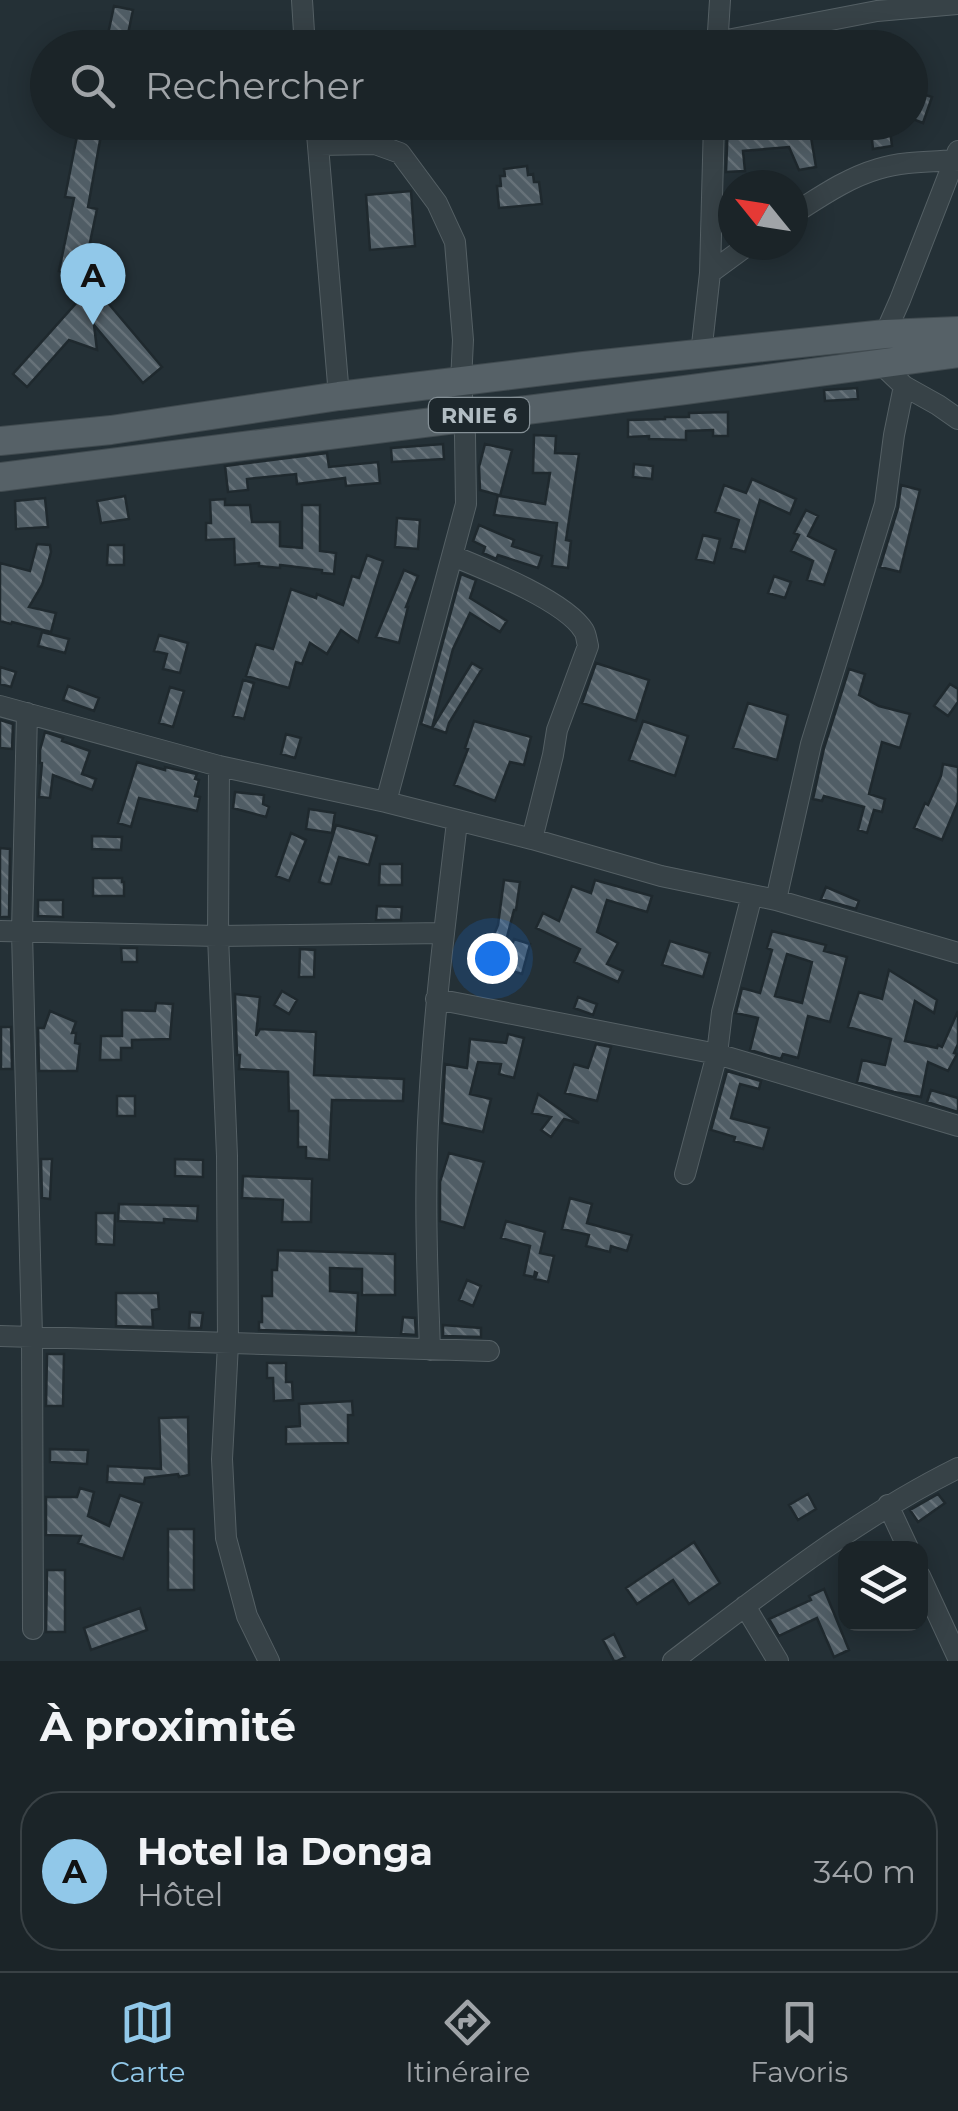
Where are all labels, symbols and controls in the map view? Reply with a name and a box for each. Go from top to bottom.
search box [30,30,928,140]
icon: search [65,58,120,113]
text: Rechercher [145,62,365,109]
north arrow [718,170,808,260]
pin: A [61,242,126,325]
road number: RNIE 6 [429,398,529,432]
your location [467,933,518,984]
map controls [838,1541,928,1631]
button: layers [838,1541,928,1631]
text: À proximité [40,1700,296,1752]
text: Hotel la Donga [137,1828,433,1875]
text: A [62,1852,87,1891]
text: 340 m [813,1852,916,1891]
text: Hôtel [137,1875,223,1914]
tab: Carte [110,1995,185,2089]
tab: Itinéraire [405,1995,530,2089]
tab: Favoris [750,1995,848,2089]

